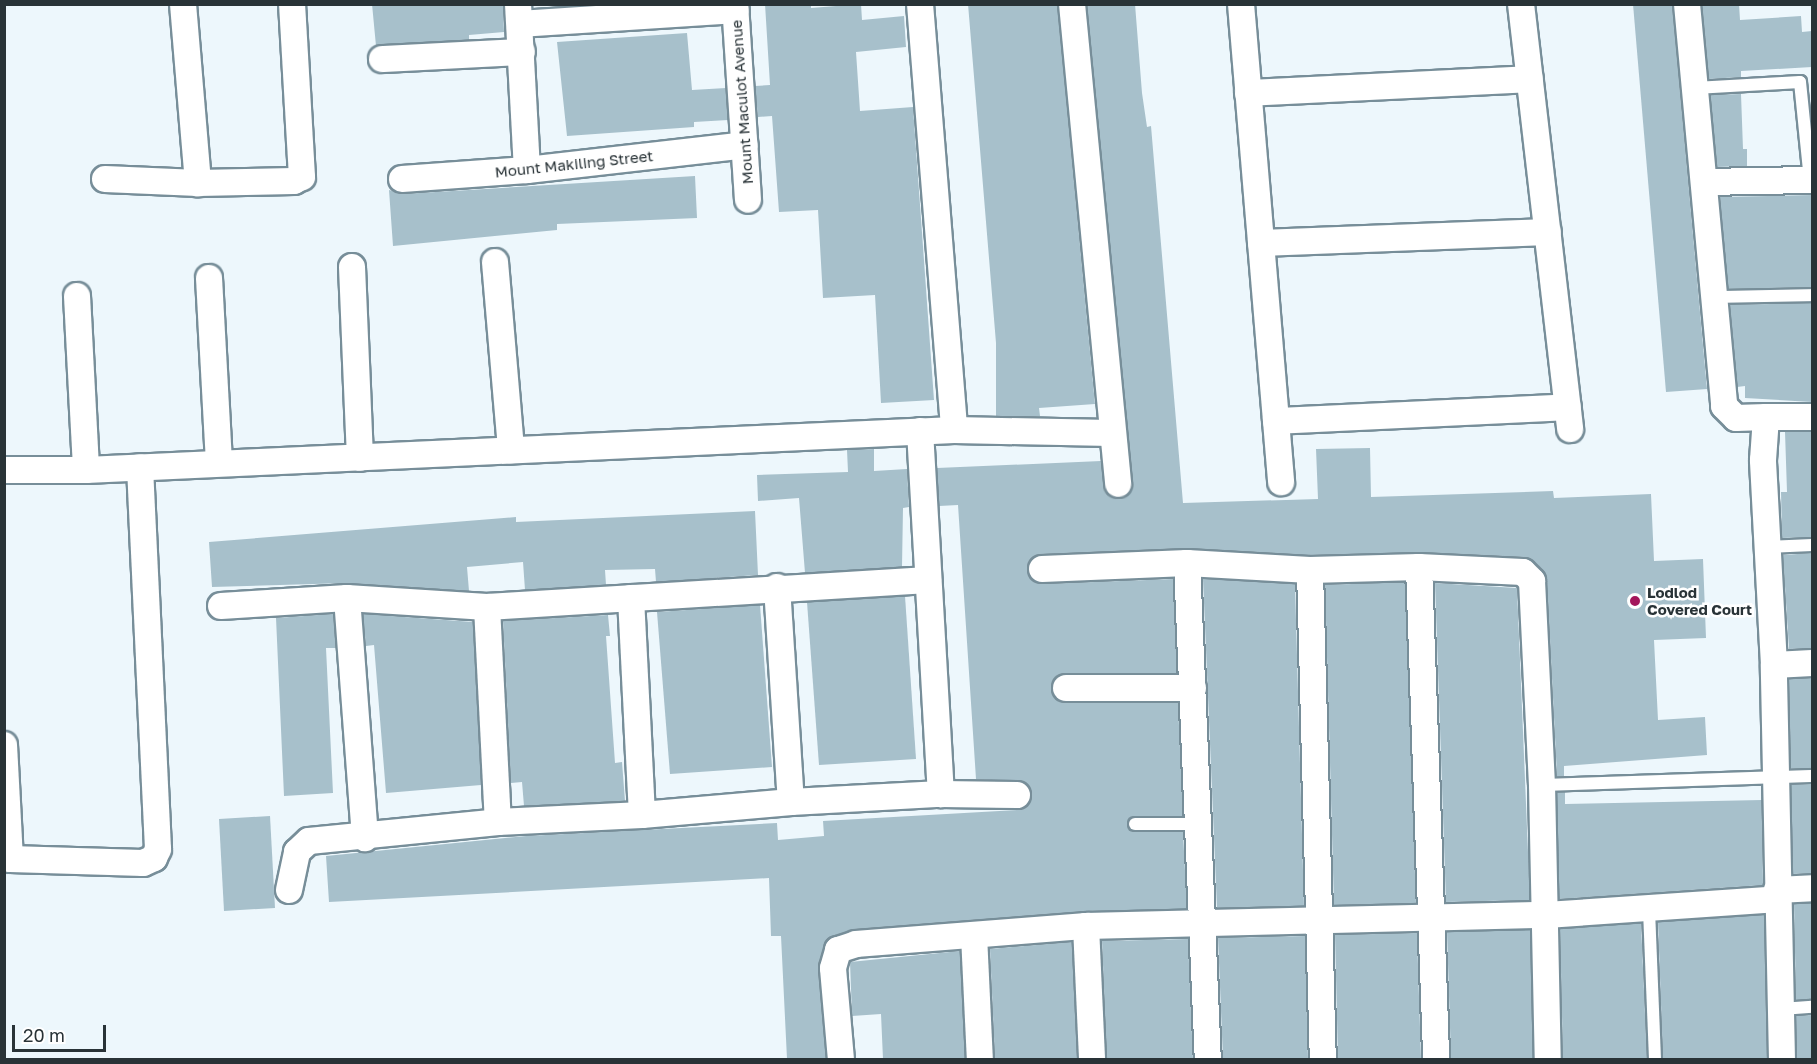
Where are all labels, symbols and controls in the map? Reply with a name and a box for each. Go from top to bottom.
street label: Mount Maculot Avenue [727,19,757,185]
street label: Mount Makiling Street [494,147,654,181]
place label: Lodlod Covered Court [1647,583,1752,618]
marker: Lodlod Covered Court [1628,594,1642,608]
scale bar [15,1013,110,1051]
text: 20 m [23,1024,65,1046]

